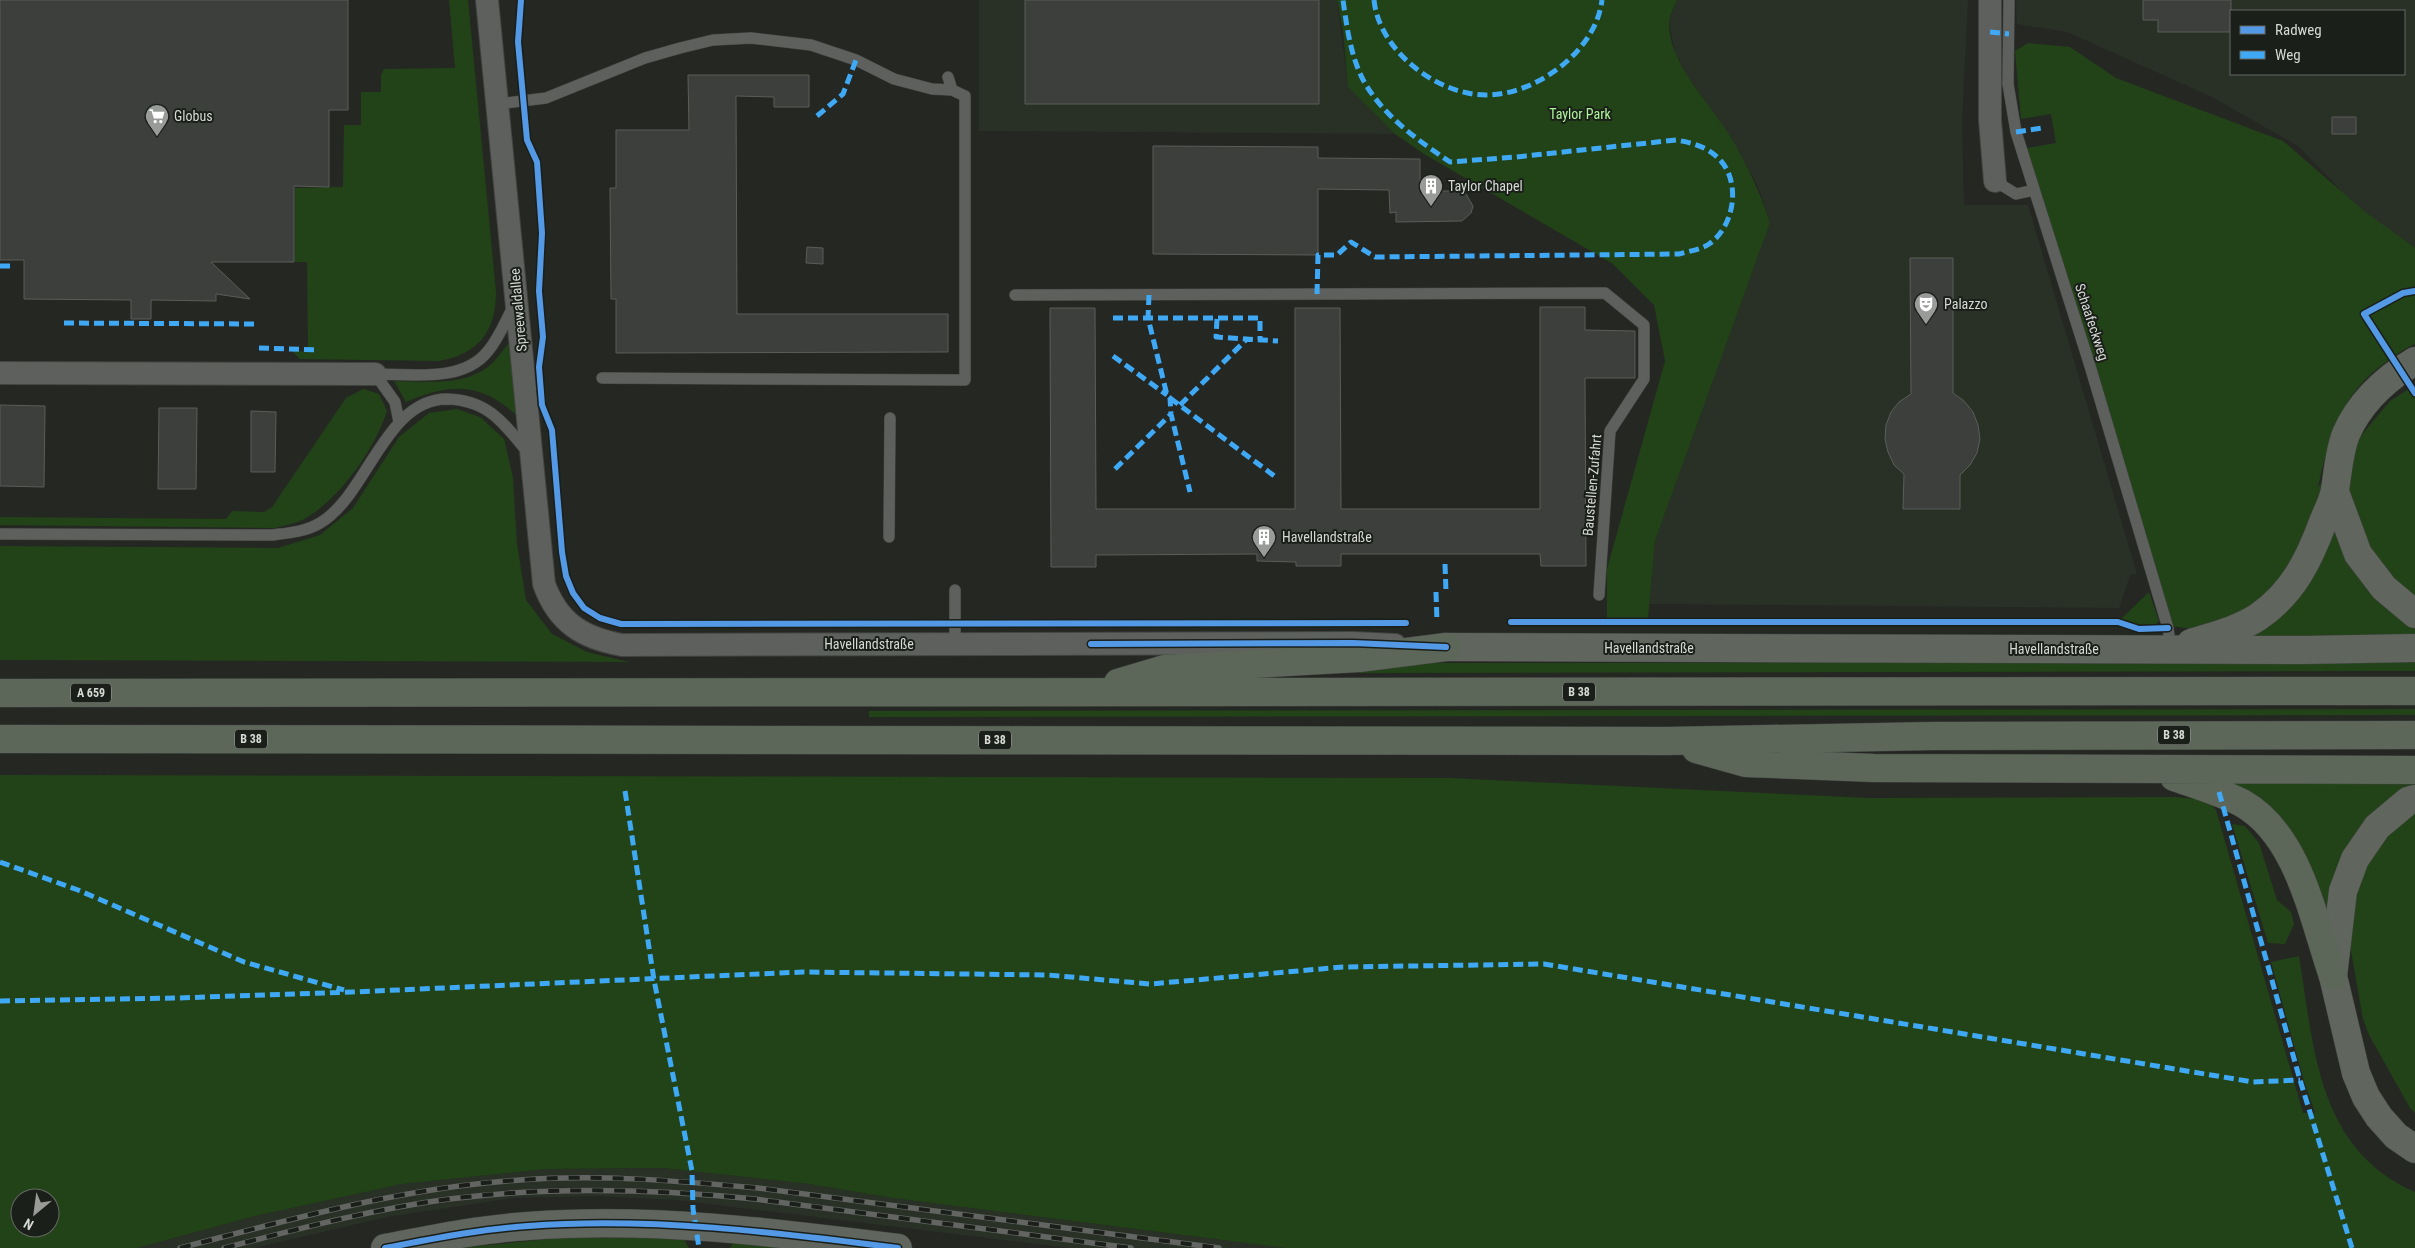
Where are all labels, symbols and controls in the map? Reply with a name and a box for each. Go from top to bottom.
legend [2230,10,2405,75]
text: Radweg [2275,21,2322,39]
text: Weg [2275,46,2301,64]
supermarket icon: Globus [144,103,170,137]
park label: Taylor Park [1549,106,1612,122]
place label: Globus [174,108,213,124]
building icon: Taylor Chapel [1418,173,1444,207]
place label: Taylor Chapel [1448,178,1523,194]
street label: Spreewaldallee [506,267,530,352]
street label: Schaafeckweg [2072,281,2112,363]
theatre icon: Palazzo [1913,291,1939,325]
place label: Palazzo [1944,296,1988,312]
street label: Baustellen-Zufahrt [1580,433,1604,537]
building icon: Havellandstraße [1251,524,1277,558]
place label: Havellandstraße [1282,529,1372,545]
street label: Havellandstraße [824,636,914,652]
street label: Havellandstraße [1604,640,1694,656]
street label: Havellandstraße [2009,641,2099,657]
road number: B 38 [1563,682,1595,702]
road number: A 659 [71,684,111,702]
road number: B 38 [2158,726,2190,744]
road number: B 38 [235,730,267,749]
road number: B 38 [979,730,1011,750]
north arrow [10,1188,60,1238]
text: N [21,1215,36,1233]

